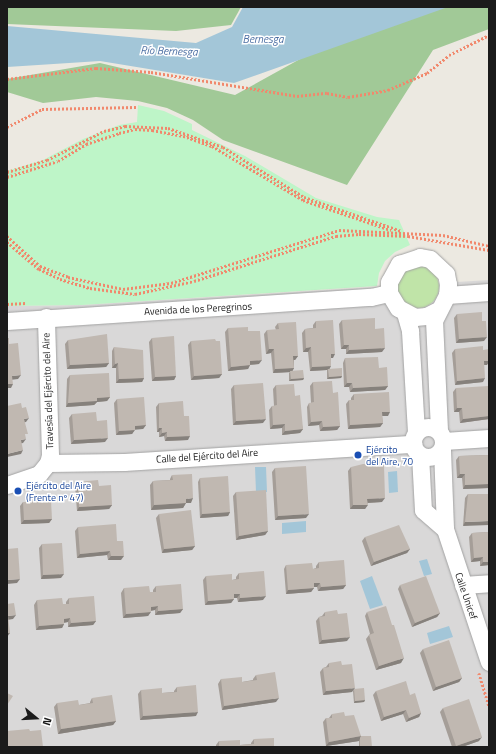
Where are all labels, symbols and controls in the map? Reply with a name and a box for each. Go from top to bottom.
water label: Bernesga [243,32,283,46]
water label: Río Bernesga [140,43,198,59]
street label: Avenida de los Peregrinos [144,300,252,318]
street label: Travesía del Ejército del Aire [40,333,56,449]
place label: Ejército del Aire, 70 [366,443,413,466]
street label: Calle del Ejército del Aire [156,446,258,466]
marker: Ejército del Aire, 70 [353,450,363,460]
place label: Ejército del Aire (Frente nº 47) [26,479,91,502]
marker: Ejército del Aire (Frente nº 47) [13,486,23,496]
street label: Calle Unicef [452,571,480,621]
north arrow [16,698,56,738]
text: N [39,716,56,728]

